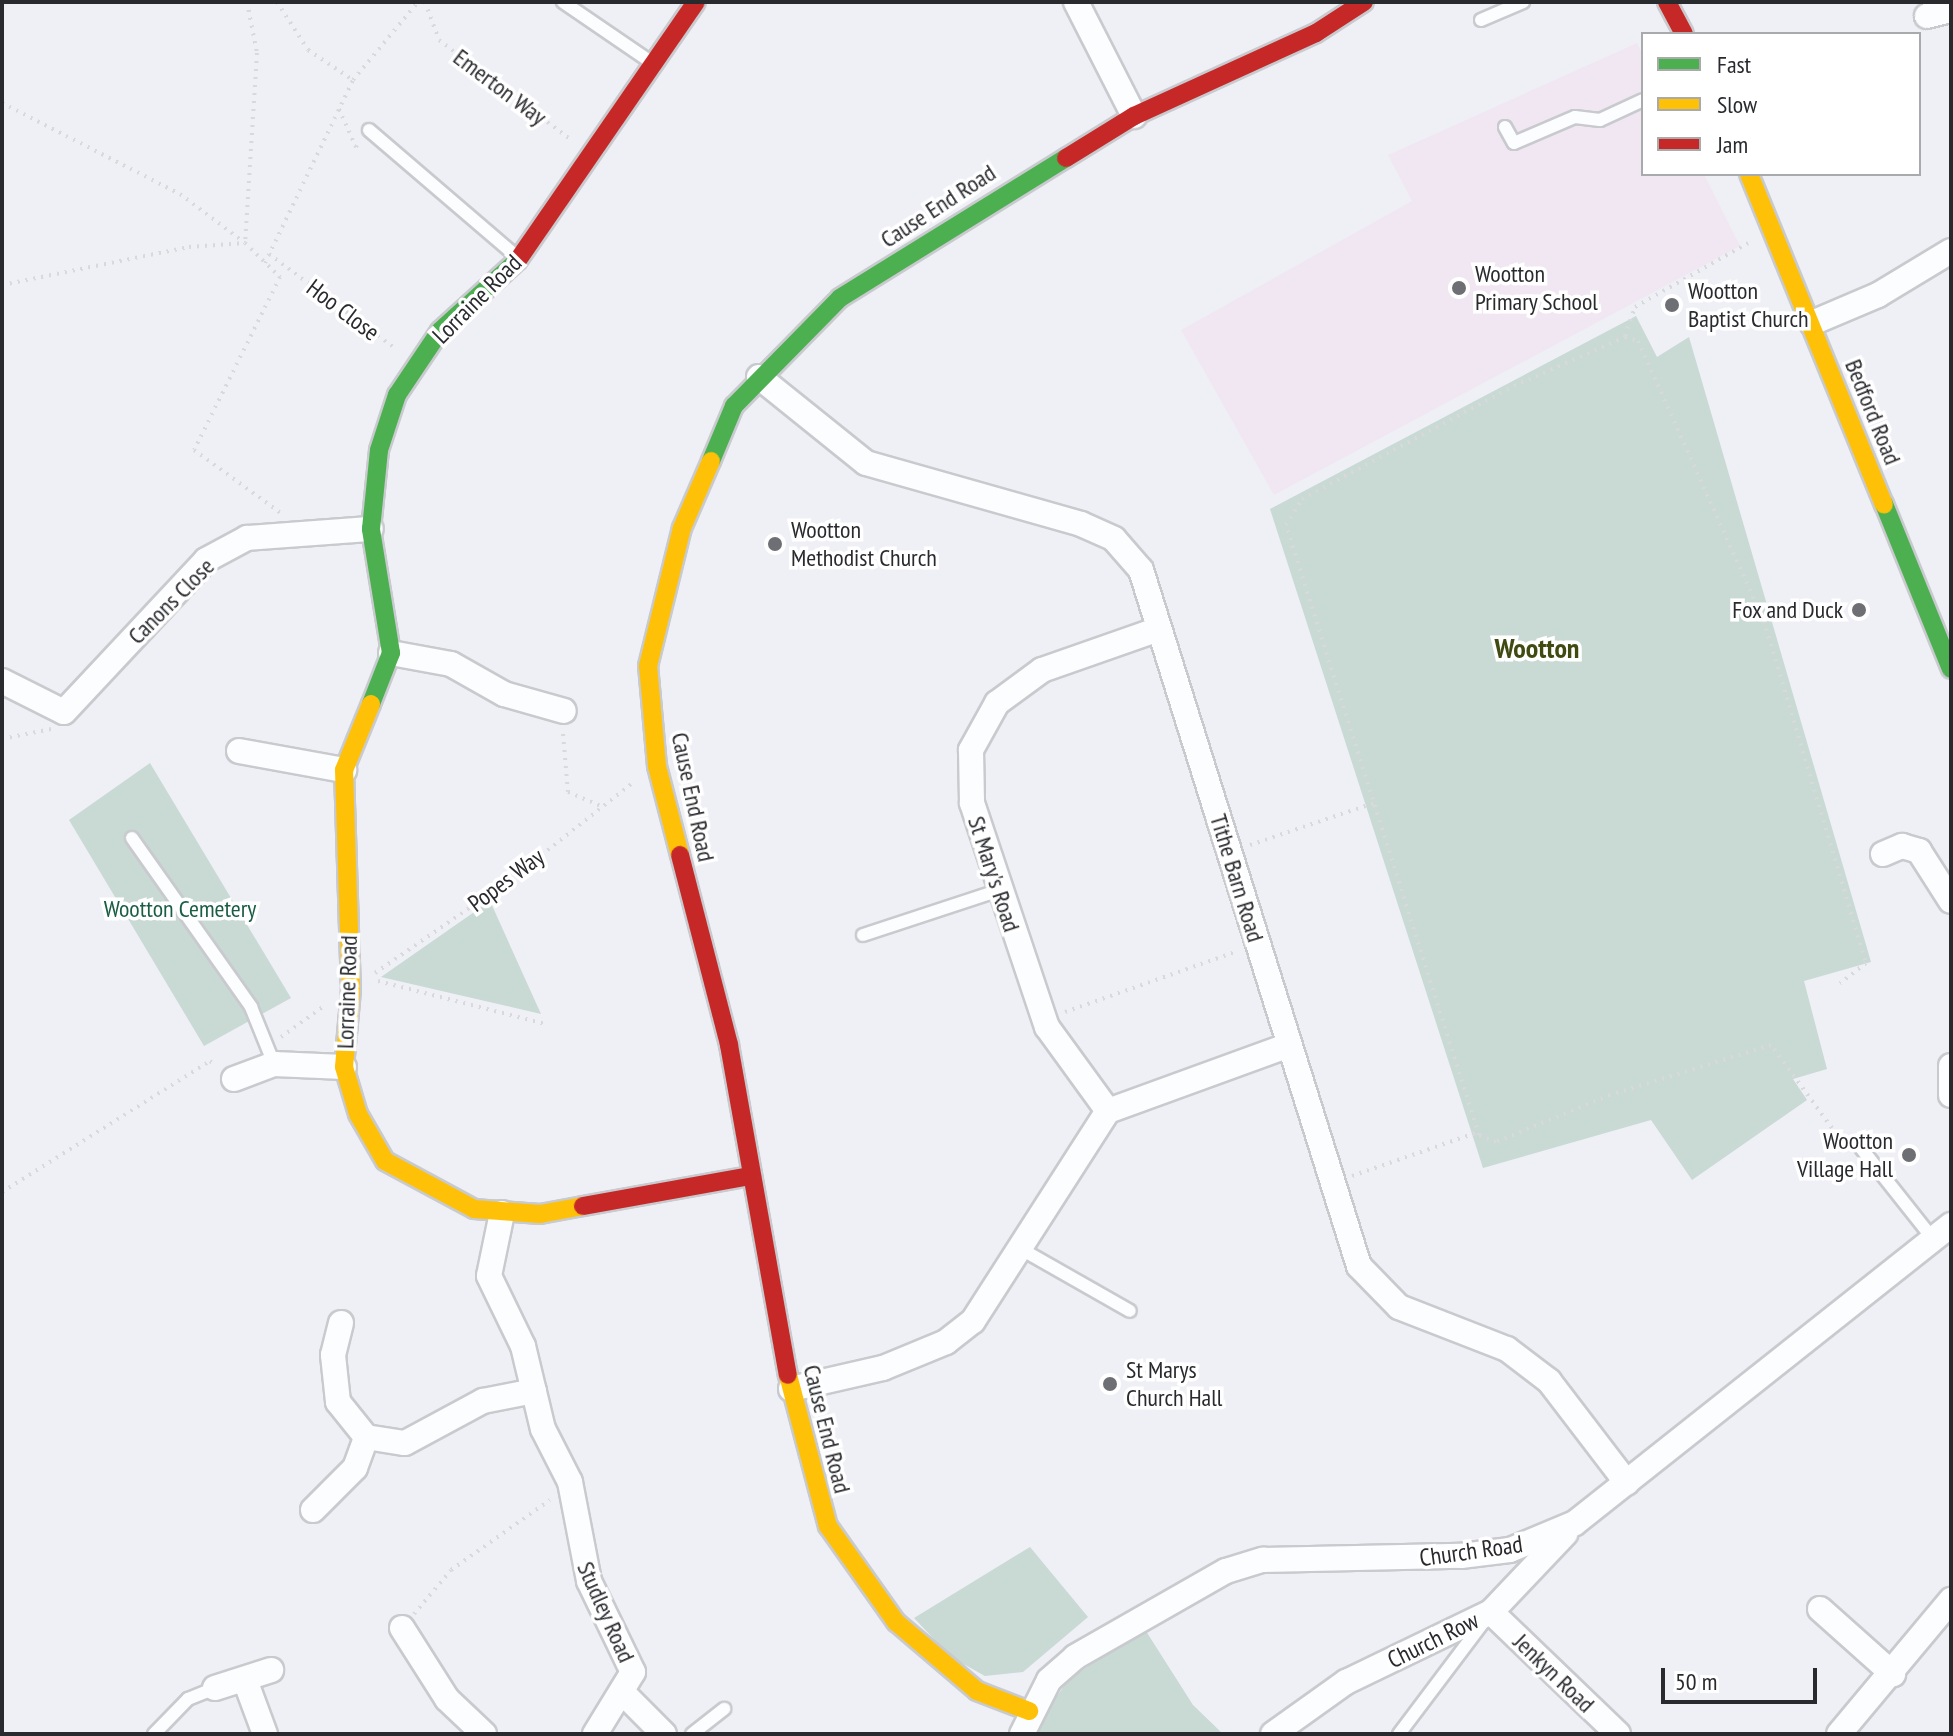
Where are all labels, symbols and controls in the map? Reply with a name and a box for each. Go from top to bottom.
legend [1641,32,1921,176]
street label: Emerton Way [448,43,552,131]
text: Fast [1717,49,1751,80]
text: Slow [1717,89,1757,120]
text: Jam [1717,129,1748,160]
street label: Cause End Road [875,158,1001,254]
street label: Lorraine Road [427,249,527,349]
place label: Wootton Primary School [1475,260,1599,316]
street label: Hoo Close [301,273,385,347]
place label: Wootton Baptist Church [1688,277,1809,333]
marker: Wootton Primary School [1450,279,1468,297]
marker: Wootton Baptist Church [1663,296,1681,314]
street label: Bedford Road [1839,355,1907,469]
place label: Wootton Methodist Church [791,516,937,572]
marker: Wootton Methodist Church [766,535,784,553]
street label: Canons Close [122,552,220,650]
place label: Fox and Duck [1732,596,1843,624]
marker: Fox and Duck [1850,601,1868,619]
district label: Wootton [1495,631,1579,665]
street label: Cause End Road [665,730,721,864]
street label: Tithe Barn Road [1204,811,1270,945]
street label: St Mary's Road [962,813,1026,935]
street label: Popes Way [462,842,550,918]
park label: Wootton Cemetery [104,895,256,923]
street label: Lorraine Road [331,935,363,1049]
place label: Wootton Village Hall [1797,1127,1893,1183]
marker: Wootton Village Hall [1900,1146,1918,1164]
place label: St Marys Church Hall [1126,1356,1222,1412]
street label: Cause End Road [797,1362,857,1496]
marker: St Marys Church Hall [1101,1375,1119,1393]
street label: Church Road [1418,1530,1524,1572]
street label: Studley Road [571,1557,641,1667]
street label: Church Row [1383,1606,1483,1674]
street label: Jenkyn Road [1508,1628,1600,1718]
scale bar [1665,1652,1821,1702]
text: 50 m [1675,1666,1717,1697]

